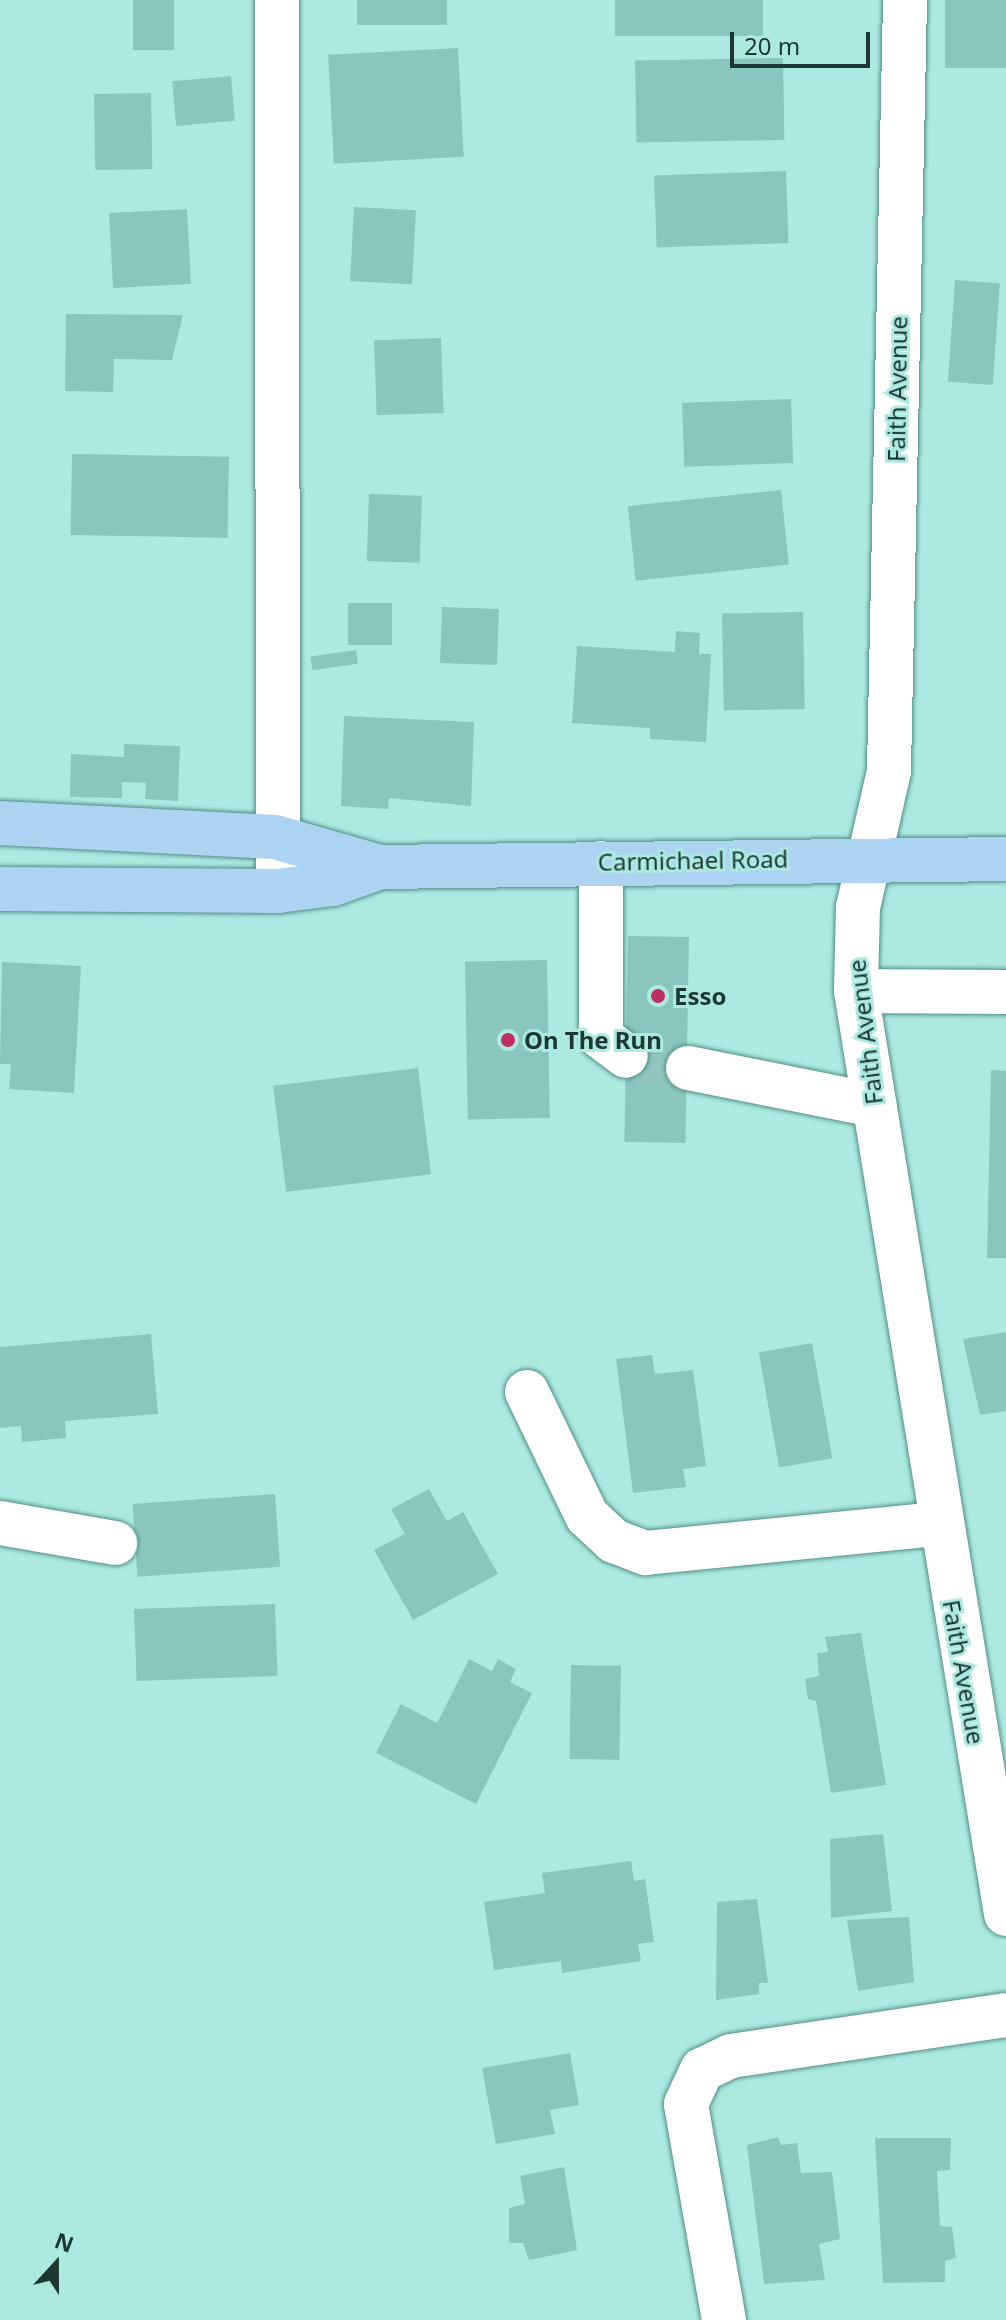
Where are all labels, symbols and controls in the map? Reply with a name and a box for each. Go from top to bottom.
scale bar [734,16,874,66]
text: 20 m [744,29,800,62]
street label: Faith Avenue [881,316,913,462]
street label: Carmichael Road [597,844,789,876]
street label: Faith Avenue [842,958,888,1106]
place label: Esso [674,982,727,1010]
marker: Esso [649,987,667,1005]
place label: On The Run [524,1026,662,1054]
marker: On The Run [499,1031,517,1049]
street label: Faith Avenue [937,1598,991,1746]
north arrow [16,2224,96,2304]
text: N [51,2224,78,2259]

